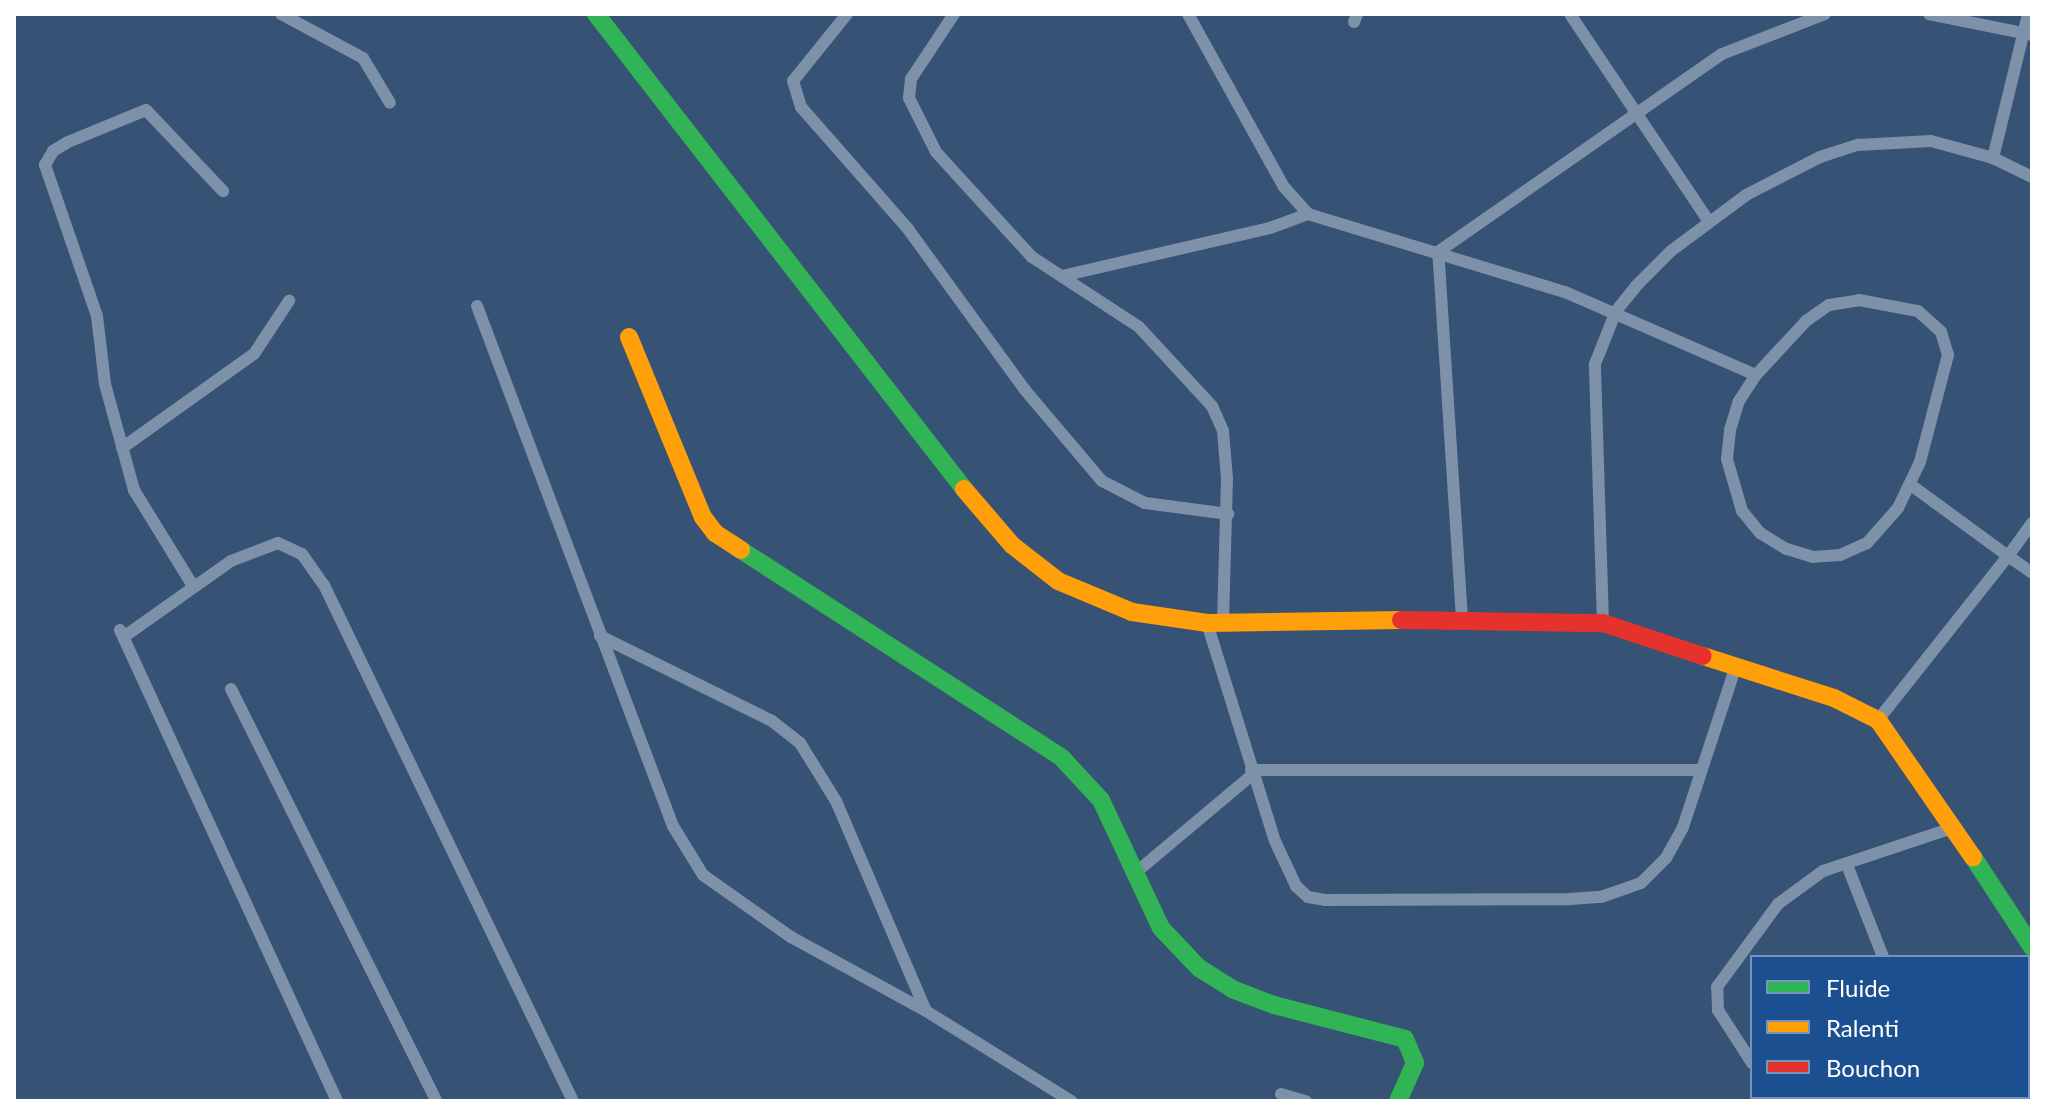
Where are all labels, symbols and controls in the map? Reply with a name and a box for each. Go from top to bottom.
legend [1750,955,2030,1099]
text: Fluide [1826,973,1890,1002]
text: Ralenti [1826,1013,1899,1042]
text: Bouchon [1826,1053,1920,1082]

